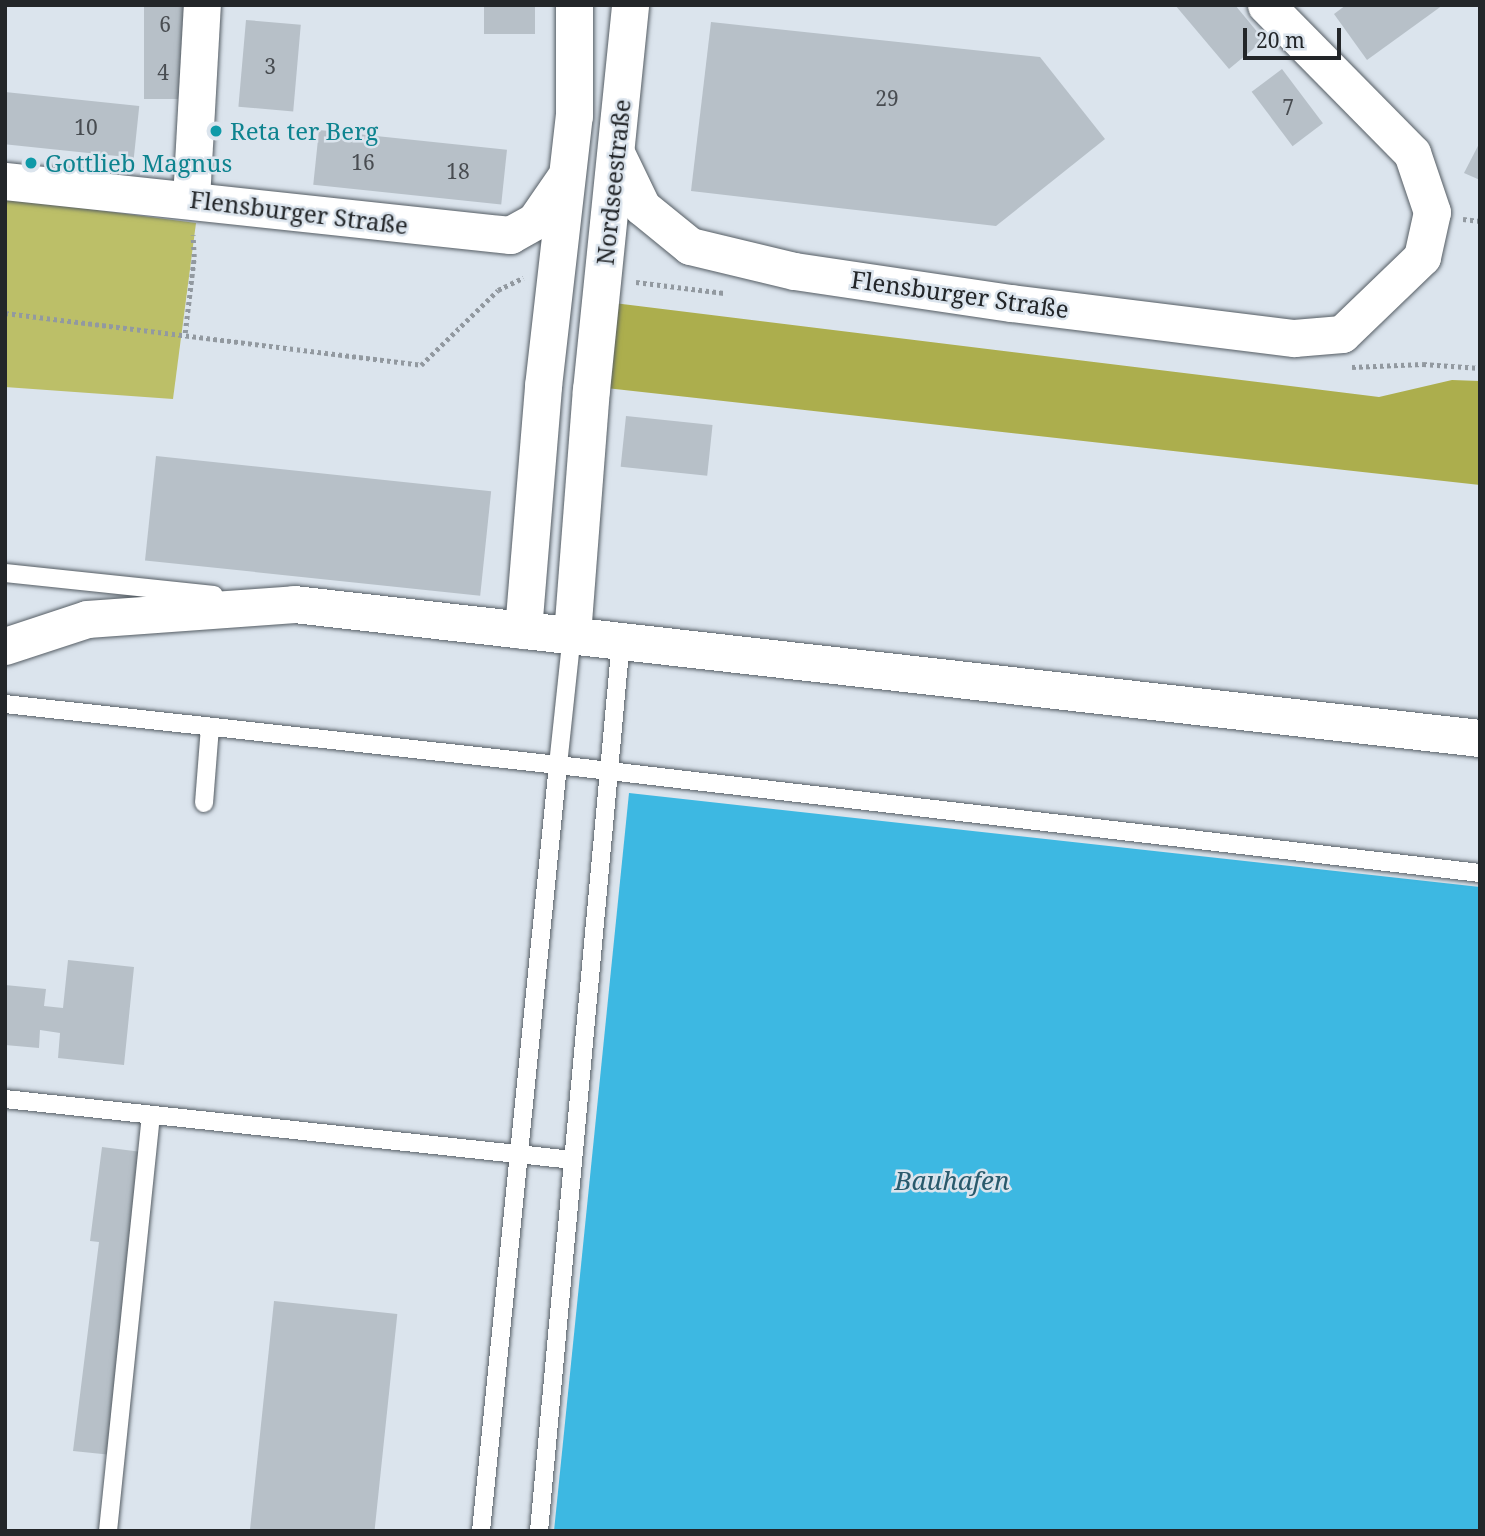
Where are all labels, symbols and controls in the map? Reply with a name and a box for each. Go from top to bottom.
house number: 6 [159,11,171,37]
scale bar [1247,14,1345,58]
text: 20 m [1256,26,1305,54]
house number: 3 [264,53,276,79]
house number: 4 [157,59,169,85]
house number: 29 [875,85,899,111]
house number: 7 [1282,94,1294,120]
street label: Nordseestraße [590,98,636,266]
house number: 10 [74,114,98,140]
place label: Reta ter Berg [230,117,378,145]
marker: Reta ter Berg [208,123,224,139]
place label: Gottlieb Magnus [45,149,232,177]
house number: 16 [351,149,375,175]
marker: Gottlieb Magnus [23,155,39,171]
house number: 18 [446,158,470,184]
street label: Flensburger Straße [188,184,410,240]
street label: Flensburger Straße [849,264,1071,324]
water label: Bauhafen [895,1165,1009,1197]

